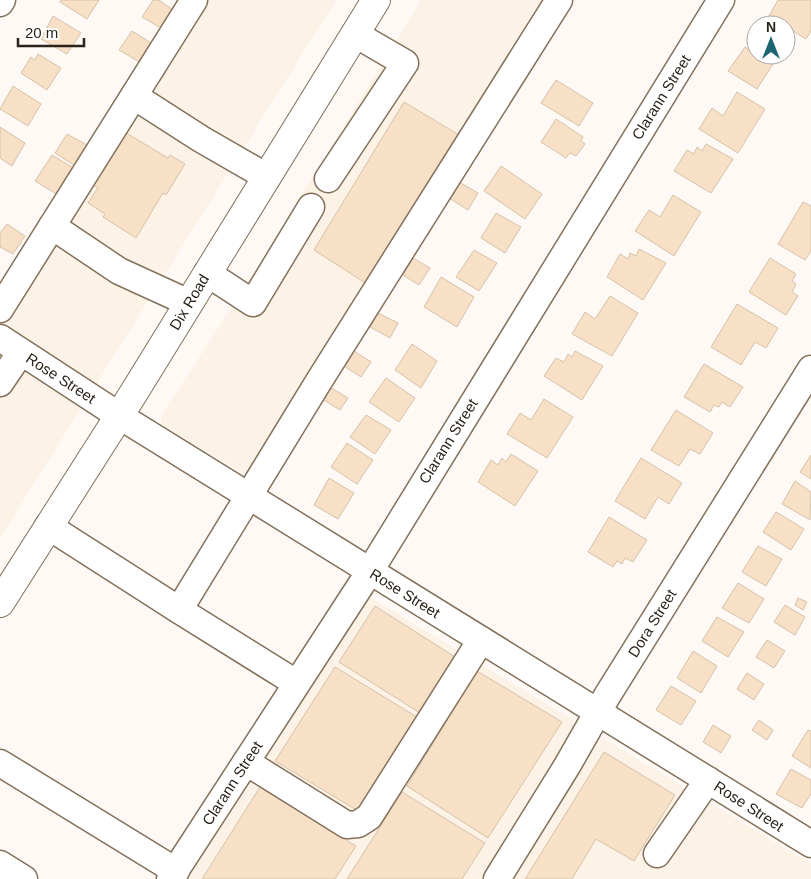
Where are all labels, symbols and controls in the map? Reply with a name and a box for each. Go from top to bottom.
scale bar [18,15,84,47]
north arrow [746,15,796,65]
text: N [766,19,776,35]
text: 20 m [25,24,58,41]
street label: Clarann Street [628,51,694,143]
street label: Dix Road [166,271,212,333]
street label: Rose Street [23,349,100,407]
street label: Clarann Street [415,395,481,487]
street label: Rose Street [367,565,444,622]
street label: Dora Street [624,585,680,660]
street label: Clarann Street [199,737,266,828]
street label: Rose Street [711,777,788,835]

